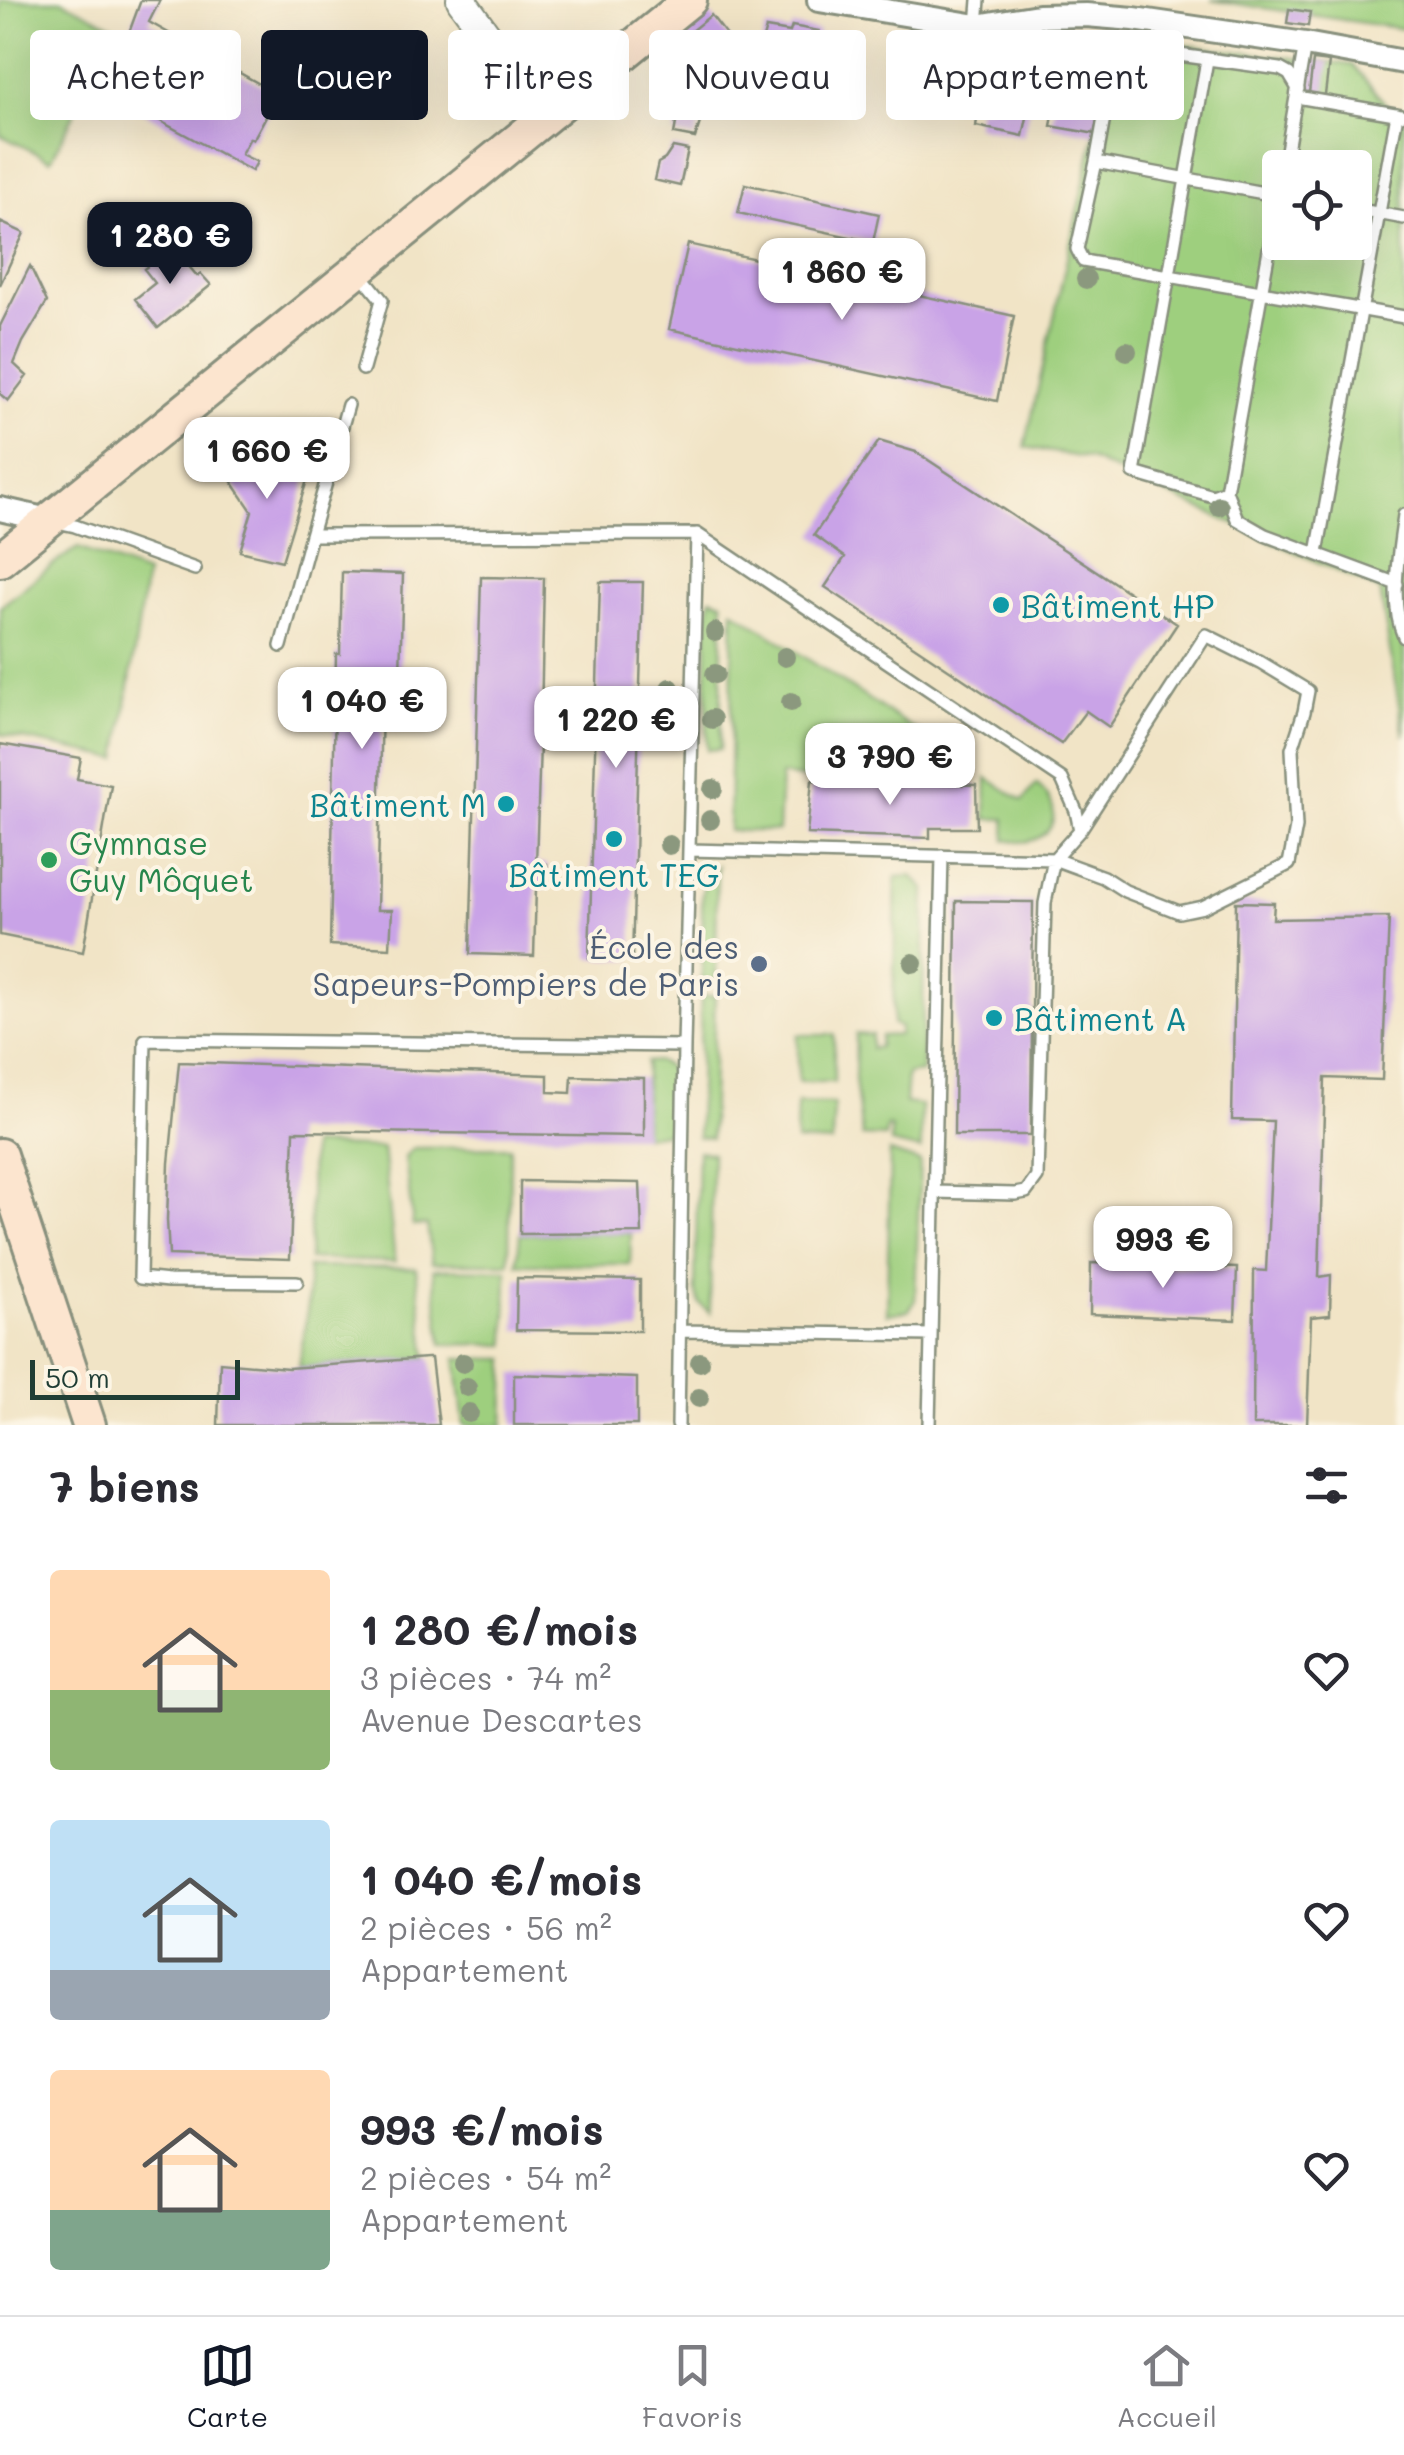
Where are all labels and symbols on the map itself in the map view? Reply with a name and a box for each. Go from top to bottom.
pin: 1 280 € [78,202,262,287]
pin: 1 860 € [750,238,934,323]
pin: 1 660 € [175,417,359,502]
place label: Bâtiment HP [1021,584,1214,626]
marker: Bâtiment HP [990,594,1012,616]
pin: 1 040 € [270,667,454,752]
pin: 1 220 € [524,686,708,771]
pin: 3 790 € [798,723,982,808]
place label: Bâtiment M [309,783,486,825]
marker: Bâtiment M [495,793,517,815]
place label: Gymnase Guy Môquet [69,821,254,901]
marker: Bâtiment TEG [603,828,625,850]
marker: Gymnase Guy Môquet [38,849,60,871]
place label: Bâtiment TEG [509,853,719,895]
place label: École des Sapeurs-Pompiers de Paris [312,925,739,1004]
marker: École des Sapeurs-Pompiers de Paris [748,953,770,975]
place label: Bâtiment A [1014,997,1187,1039]
marker: Bâtiment A [983,1007,1005,1029]
pin: 993 € [1093,1206,1233,1291]
scale bar [30,1355,240,1400]

